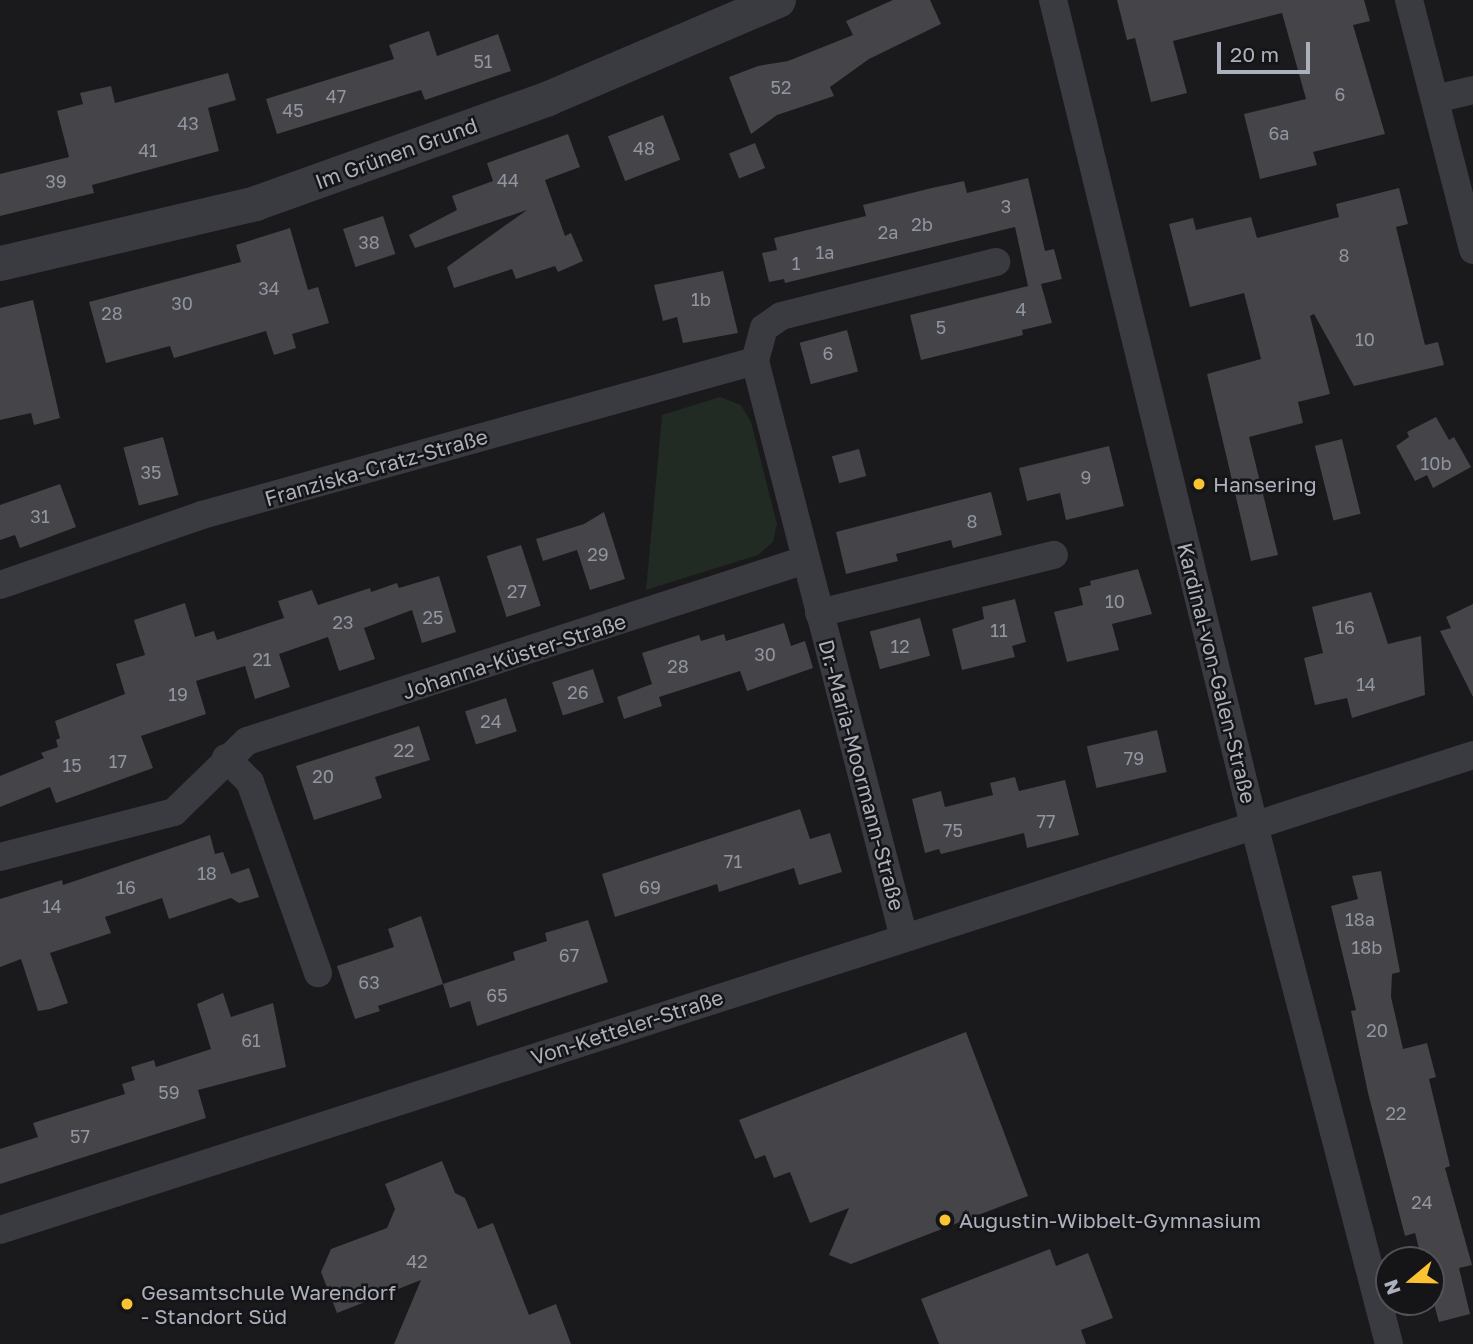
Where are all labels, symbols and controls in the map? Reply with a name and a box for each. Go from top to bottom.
scale bar [1221,28,1314,72]
text: 20 m [1230,41,1279,67]
house number: 51 [473,50,493,72]
house number: 52 [771,76,791,98]
house number: 6 [1335,83,1345,105]
house number: 47 [326,85,346,107]
house number: 45 [282,99,304,121]
house number: 43 [177,112,199,134]
street label: Im Grünen Grund [311,112,481,194]
house number: 6a [1268,122,1290,144]
house number: 48 [633,137,655,159]
house number: 41 [138,139,158,161]
house number: 44 [497,169,519,191]
house number: 39 [45,170,67,192]
house number: 3 [1001,195,1011,217]
house number: 2b [911,213,933,235]
house number: 2a [878,221,898,243]
house number: 38 [358,231,380,253]
house number: 1a [816,241,834,263]
house number: 8 [1339,244,1349,266]
house number: 1 [792,252,800,274]
house number: 34 [258,277,280,299]
house number: 1b [691,288,711,310]
house number: 30 [171,292,193,314]
house number: 4 [1016,298,1026,320]
house number: 28 [101,302,123,324]
house number: 5 [936,316,946,338]
house number: 10 [1355,328,1375,350]
house number: 6 [823,342,833,364]
street label: Franziska-Cratz-Straße [262,423,490,511]
house number: 10b [1421,452,1451,474]
house number: 35 [141,461,161,483]
house number: 9 [1081,466,1091,488]
place label: Hansering [1213,471,1317,497]
marker: Hansering [1191,476,1207,492]
house number: 31 [30,505,50,527]
house number: 8 [967,510,977,532]
street label: Kardinal-von-Galen-Straße [1172,540,1262,806]
house number: 29 [587,543,609,565]
house number: 27 [507,580,527,602]
house number: 10 [1105,590,1125,612]
house number: 25 [423,606,443,628]
street label: Johanna-Küster-Straße [399,608,629,704]
house number: 23 [333,611,353,633]
house number: 16 [1335,616,1355,638]
house number: 11 [990,619,1008,641]
house number: 12 [890,635,910,657]
street label: Dr.-Maria-Moormann-Straße [814,637,910,913]
house number: 30 [754,643,776,665]
house number: 21 [252,648,272,670]
house number: 28 [667,655,689,677]
house number: 14 [1356,673,1376,695]
house number: 26 [567,681,589,703]
house number: 19 [168,683,188,705]
house number: 24 [480,710,502,732]
house number: 22 [394,739,414,761]
house number: 79 [1124,747,1144,769]
house number: 17 [109,750,127,772]
house number: 15 [62,754,82,776]
house number: 20 [312,765,334,787]
house number: 77 [1036,810,1056,832]
house number: 75 [943,819,963,841]
house number: 71 [724,850,742,872]
house number: 18 [197,862,217,884]
house number: 16 [116,876,136,898]
house number: 69 [639,876,661,898]
house number: 14 [42,895,62,917]
house number: 18a [1345,908,1375,930]
house number: 18b [1352,936,1382,958]
house number: 67 [559,944,579,966]
house number: 63 [358,971,380,993]
house number: 65 [486,984,508,1006]
street label: Von-Ketteler-Straße [528,984,726,1070]
house number: 20 [1366,1019,1388,1041]
house number: 61 [241,1029,261,1051]
house number: 59 [158,1081,180,1103]
house number: 22 [1386,1102,1406,1124]
house number: 57 [70,1125,90,1147]
house number: 24 [1411,1191,1433,1213]
place label: Augustin-Wibbelt-Gymnasium [959,1207,1261,1233]
marker: Augustin-Wibbelt-Gymnasium [937,1212,953,1228]
north arrow [1375,1246,1445,1316]
house number: 42 [406,1250,428,1272]
text: N [1378,1277,1405,1298]
place label: Gesamtschule Warendorf - Standort Süd [141,1279,396,1329]
marker: Gesamtschule Warendorf - Standort Süd [119,1296,135,1312]

